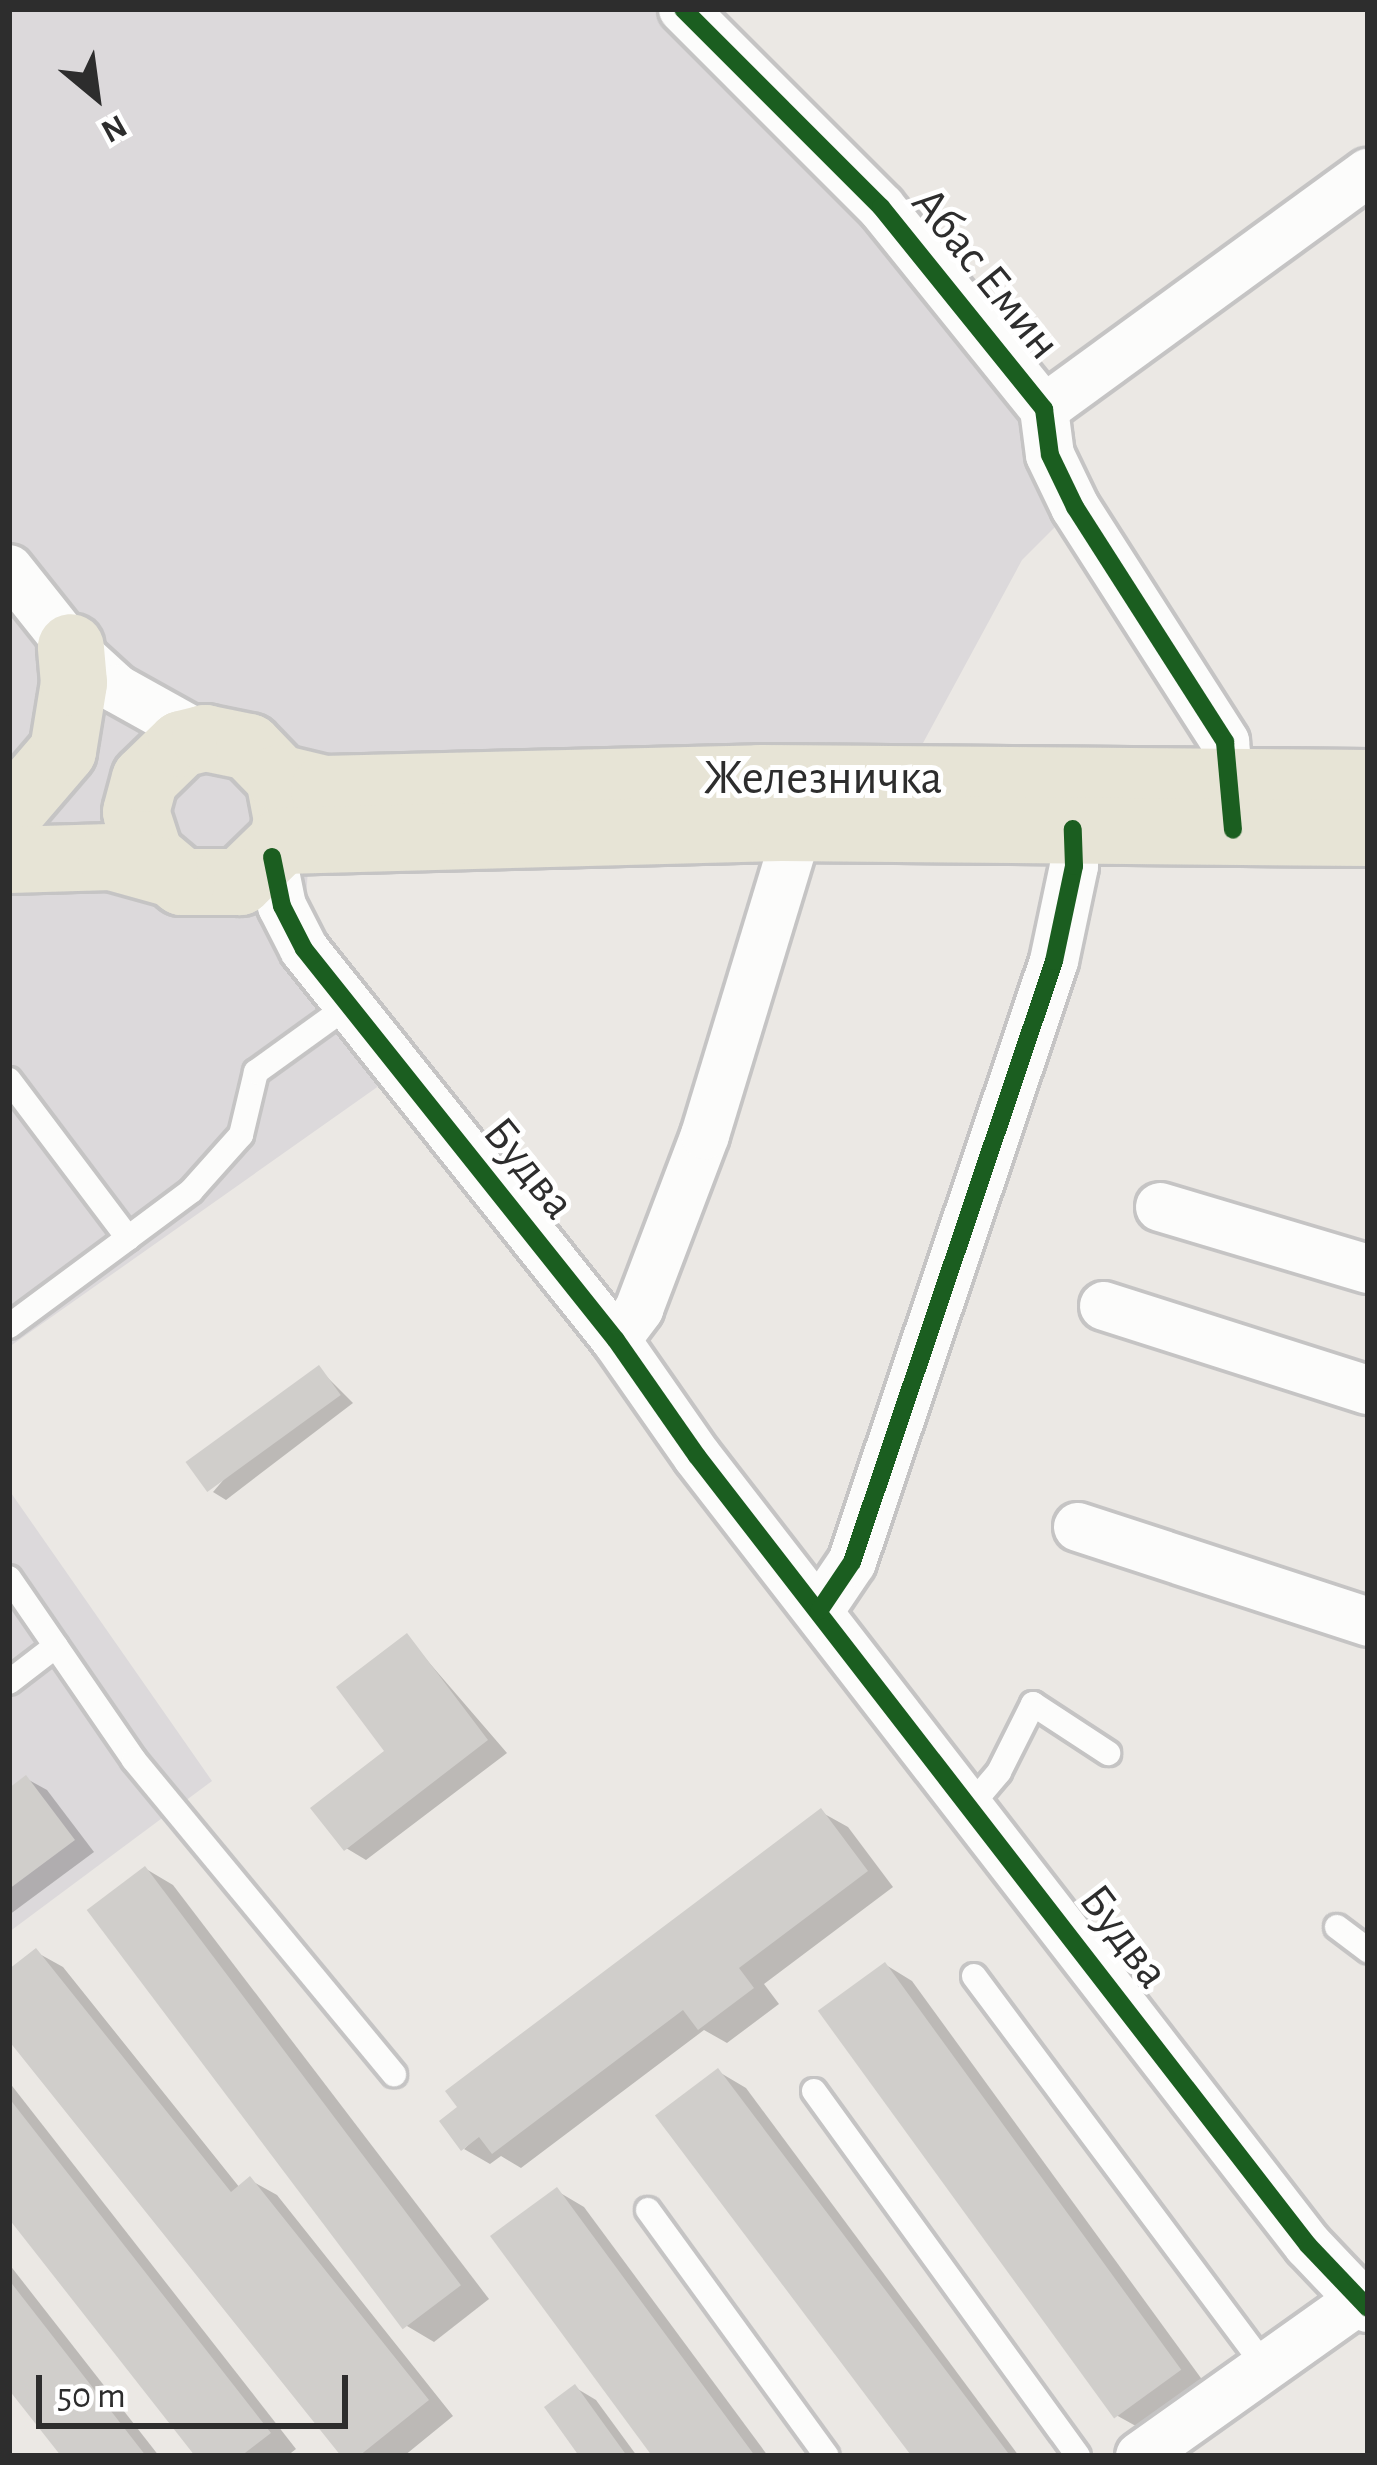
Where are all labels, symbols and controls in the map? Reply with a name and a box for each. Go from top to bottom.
north arrow [36,36,156,156]
text: N [96,108,132,148]
street label: Абас Емин [898,176,1072,372]
street label: Железничка [703,751,943,809]
street label: Будва [469,1106,587,1232]
street label: Будва [1065,1874,1181,2000]
scale bar [42,2351,354,2425]
text: 50 m [57,2378,126,2414]

